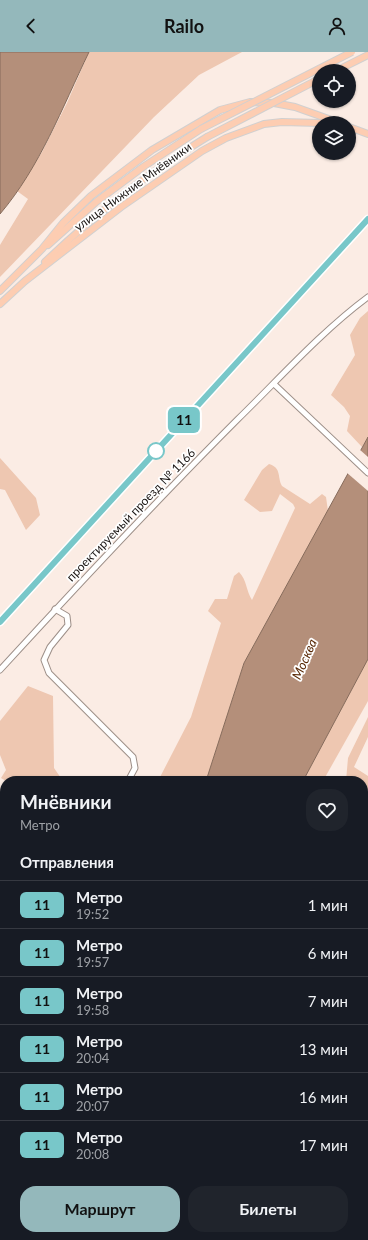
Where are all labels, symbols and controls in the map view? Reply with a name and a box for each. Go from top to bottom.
icon: back [20,15,42,37]
text: Railo [164,15,204,37]
icon: person [326,15,348,37]
map controls [312,64,356,160]
button: locate [312,64,356,108]
button: layers [312,116,356,160]
street label: улица Нижние Мнёвники [71,139,194,234]
line badge: 11 [166,407,202,433]
text: 11 [176,411,192,428]
unlabelled marker [147,442,165,460]
street label: проектируемый проезд № 1166 [63,445,198,584]
water label: Москва [288,636,320,682]
button: heart [306,789,348,831]
text: Мнёвники [20,790,112,813]
text: Метро [20,817,60,833]
text: Отправления [20,853,114,871]
text: Метро [76,888,123,906]
text: 11 [34,896,50,913]
text: 1 мин [308,896,348,914]
text: 19:52 [76,906,109,922]
text: Метро [76,936,123,954]
text: 11 [34,944,50,961]
text: 6 мин [308,944,348,962]
text: 19:57 [76,954,109,970]
text: Метро [76,984,123,1002]
text: 11 [34,992,50,1009]
text: 7 мин [308,992,348,1010]
text: 19:58 [76,1002,109,1018]
text: Метро [76,1032,123,1050]
text: 11 [34,1040,50,1057]
text: 13 мин [299,1040,348,1058]
text: 20:04 [76,1050,109,1066]
text: Метро [76,1080,123,1098]
text: 11 [34,1088,50,1105]
text: 16 мин [299,1088,348,1106]
text: 20:07 [76,1098,109,1114]
text: Метро [76,1128,123,1146]
text: 11 [34,1136,50,1153]
text: 17 мин [299,1136,348,1154]
text: 20:08 [76,1146,109,1162]
button: Маршрут [20,1186,180,1232]
button: Билеты [188,1186,348,1232]

